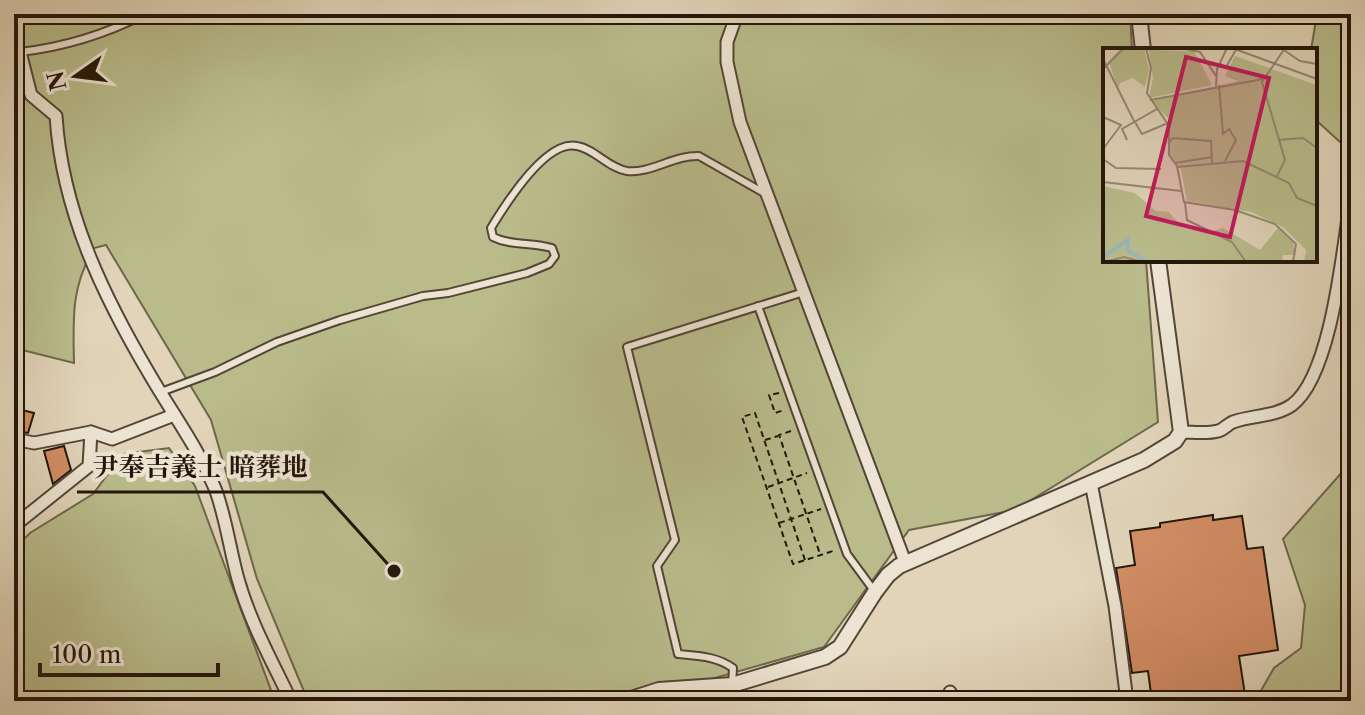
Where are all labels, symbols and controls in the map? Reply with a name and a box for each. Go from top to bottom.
north arrow [36,36,116,116]
inset map [1103,48,1317,262]
text: N [42,68,72,93]
callout: 尹奉吉義士 暗葬地 [77,442,323,492]
text: 尹奉吉義士 暗葬地 [93,451,307,483]
scale bar [40,627,218,677]
text: 100 m [52,640,121,669]

